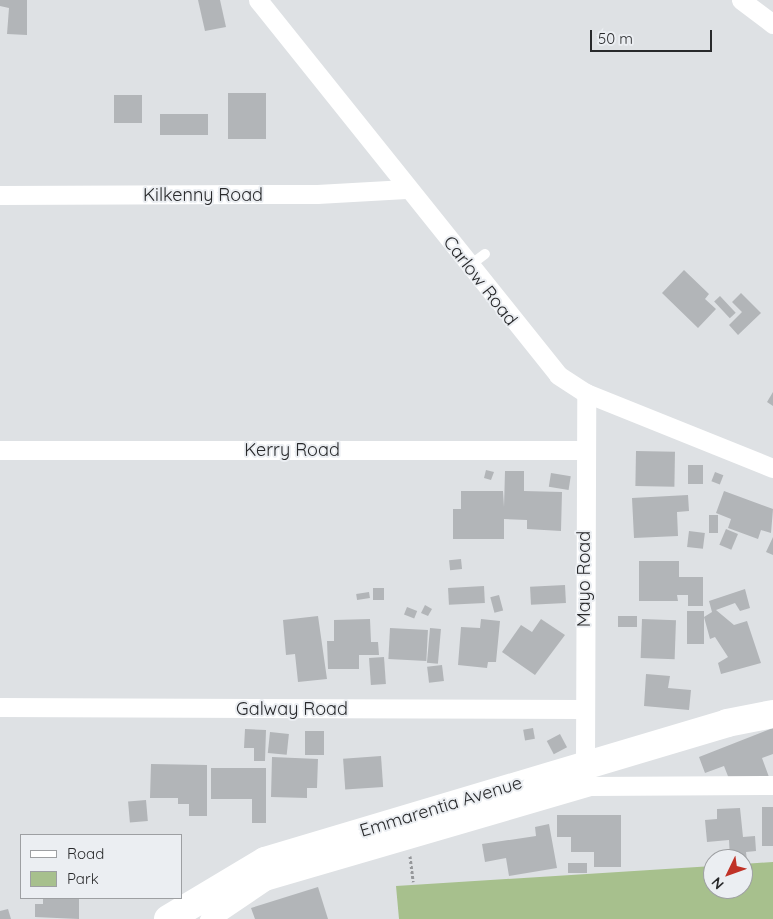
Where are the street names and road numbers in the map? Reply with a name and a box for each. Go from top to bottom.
street label: Kilkenny Road [143,184,263,206]
street label: Carlow Road [438,232,522,330]
street label: Kerry Road [244,439,340,461]
street label: Mayo Road [573,531,595,627]
street label: Galway Road [236,698,348,720]
street label: Emmarentia Avenue [357,772,525,842]

